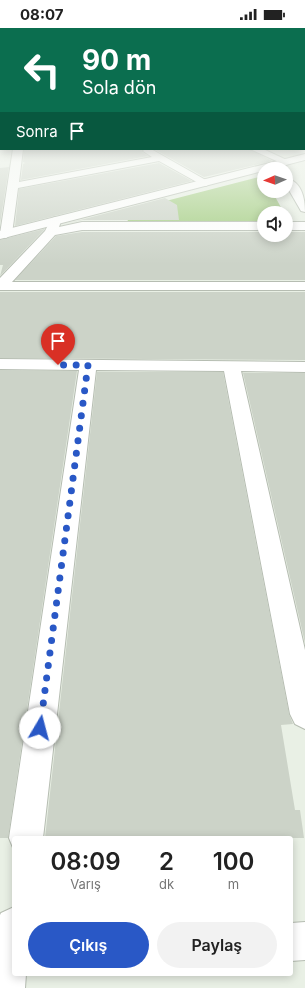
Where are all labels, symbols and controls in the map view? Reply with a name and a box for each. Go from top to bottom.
text: 08:07 [20,5,63,24]
text: 90 m [82,43,151,77]
icon: left [16,44,68,96]
text: Sola dön [82,77,156,98]
icon: arrive [66,120,88,142]
text: Sonra [16,122,58,141]
north arrow [257,162,293,198]
map controls [257,162,293,242]
button: sound [257,206,293,242]
pin [41,324,75,365]
icon: arrive [47,330,69,352]
position arrow [19,707,61,749]
text: 08:09 [51,847,121,876]
text: 2 [159,847,174,876]
text: 100 [213,847,254,876]
text: Varış [70,876,101,892]
text: dk [159,876,174,892]
text: m [228,876,239,892]
button: Çıkış [28,922,149,968]
button: Paylaş [157,922,277,968]

